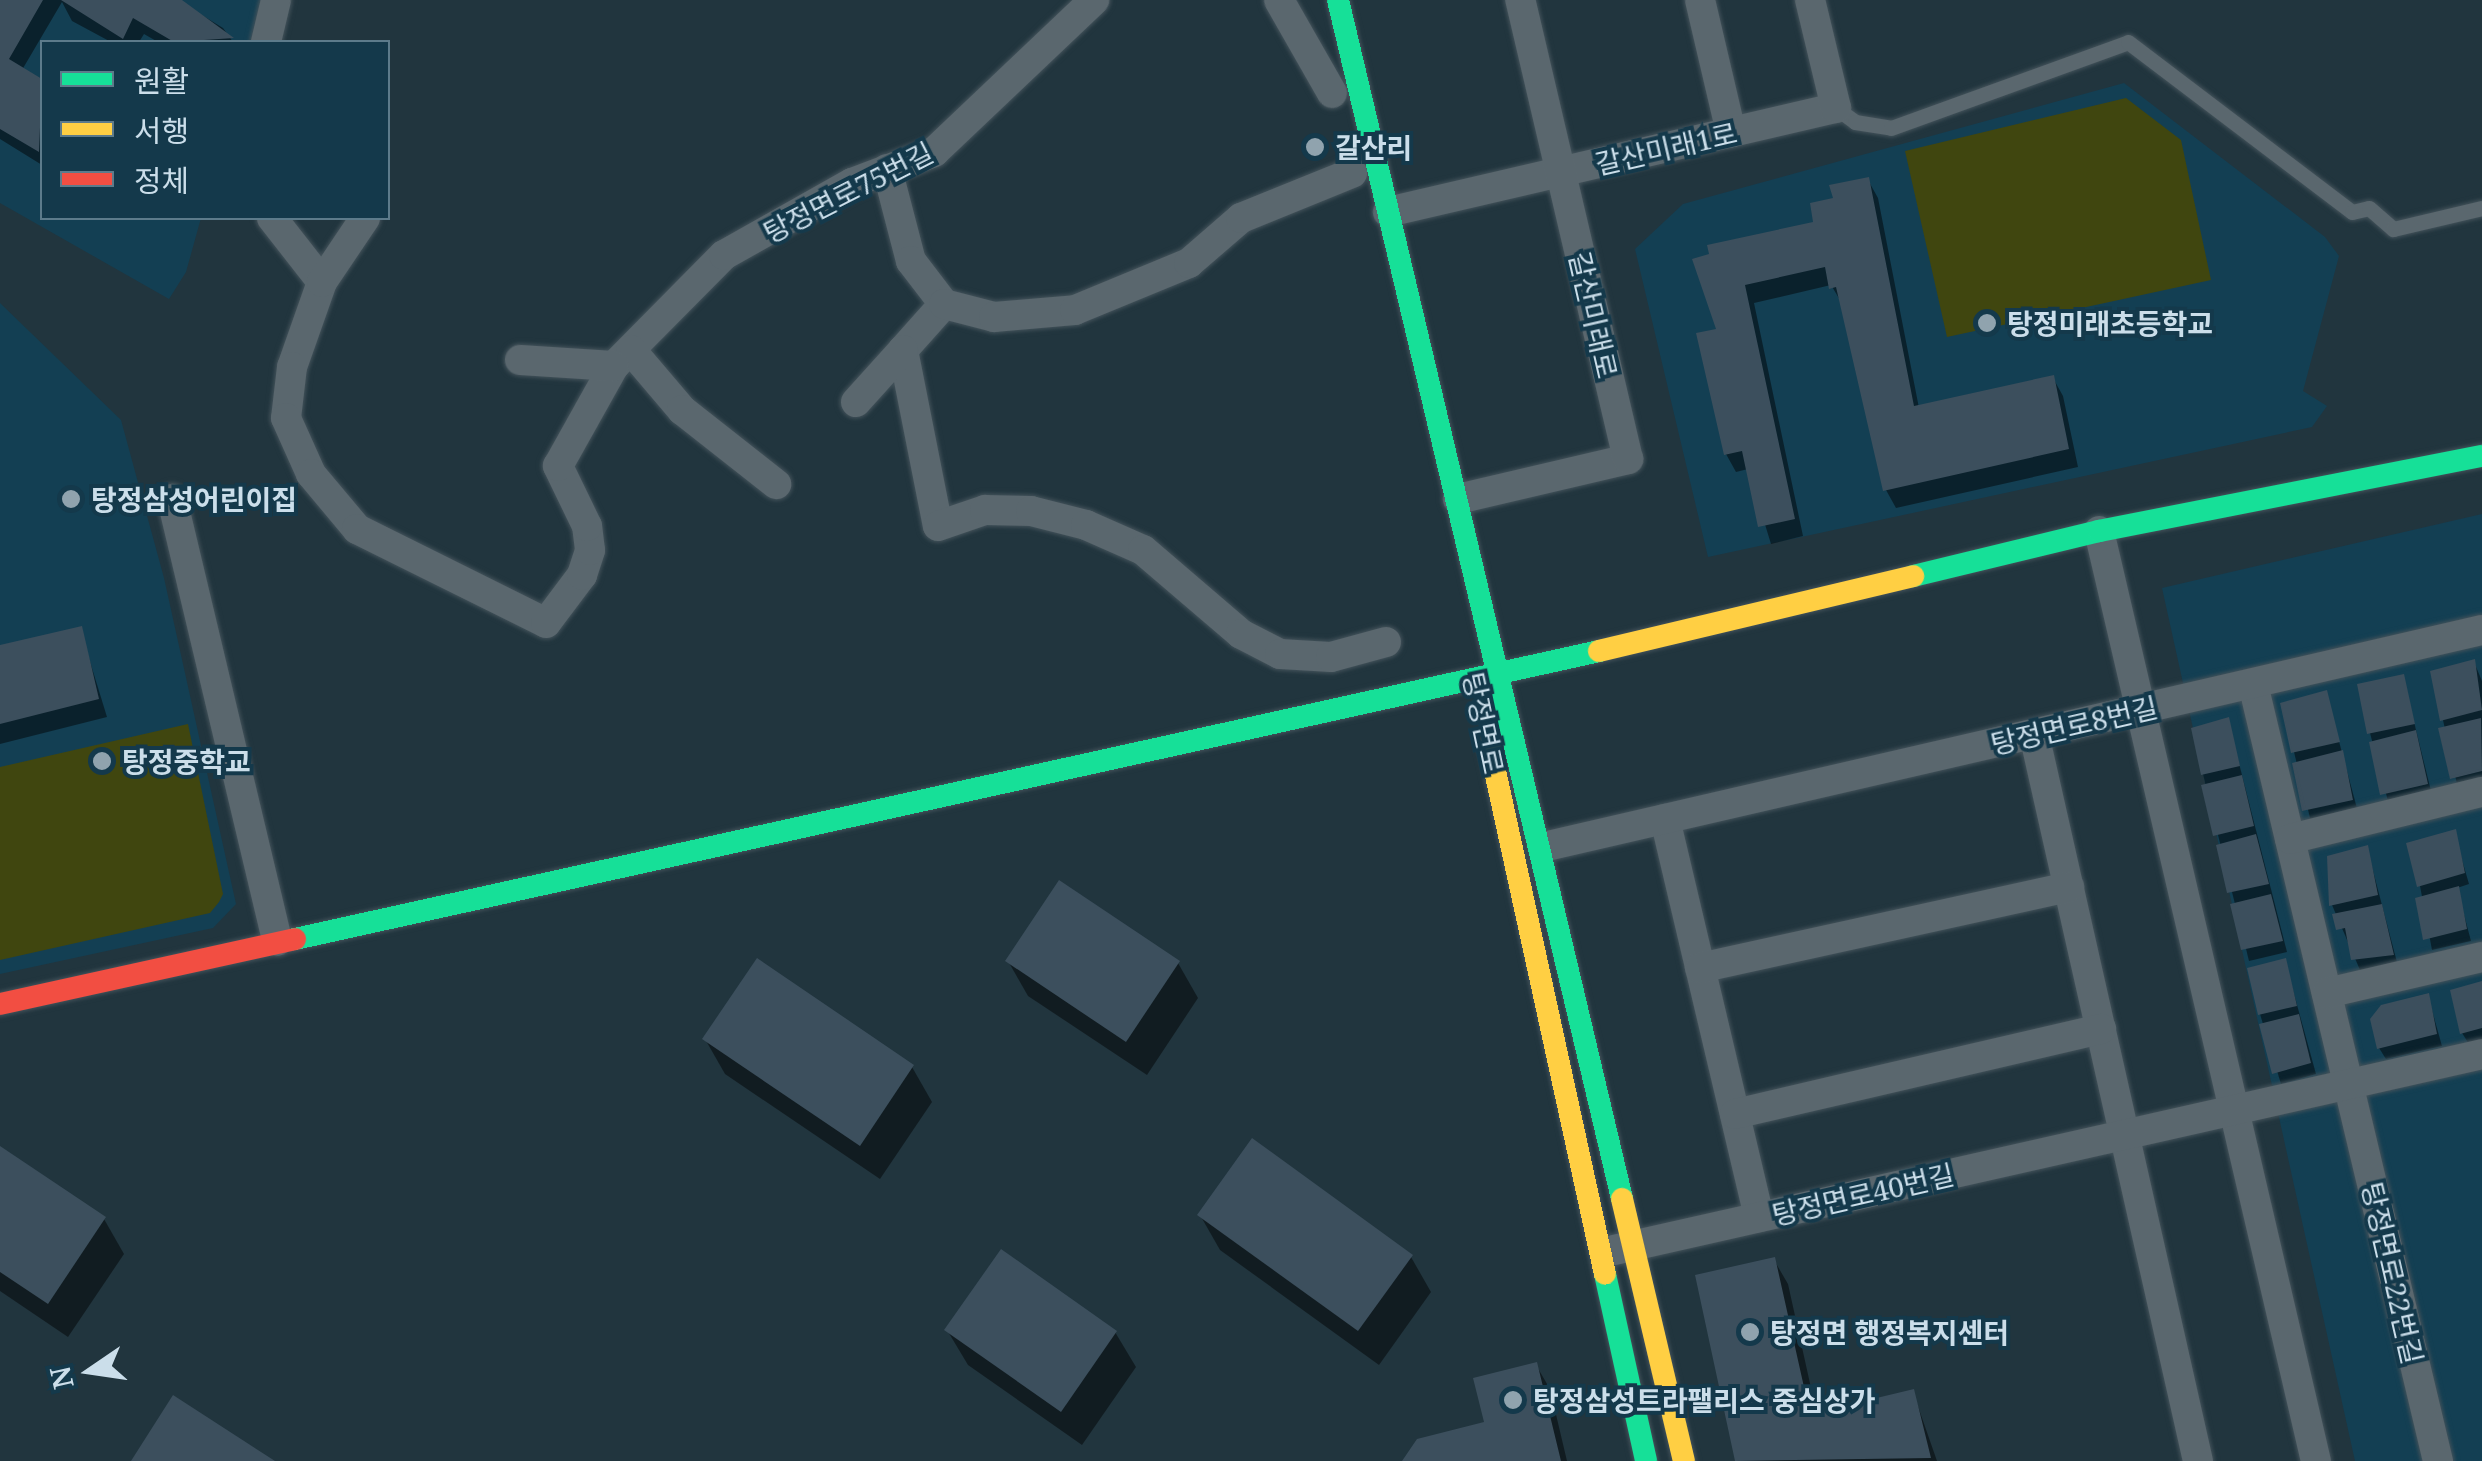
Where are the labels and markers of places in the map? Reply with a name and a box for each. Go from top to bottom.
place label: 갈산리 [1335,130,1412,164]
marker: 갈산리 [1304,136,1326,158]
place label: 탕정미래초등학교 [2007,306,2213,340]
marker: 탕정미래초등학교 [1976,312,1998,334]
place label: 탕정삼성어린이집 [91,482,297,516]
marker: 탕정삼성어린이집 [60,488,82,510]
place label: 탕정중학교 [122,744,251,778]
marker: 탕정중학교 [91,750,113,772]
place label: 탕정면 행정복지센터 [1770,1315,2009,1349]
marker: 탕정면 행정복지센터 [1739,1321,1761,1343]
place label: 탕정삼성트라팰리스 중심상가 [1533,1383,1875,1417]
marker: 탕정삼성트라팰리스 중심상가 [1502,1389,1524,1411]

